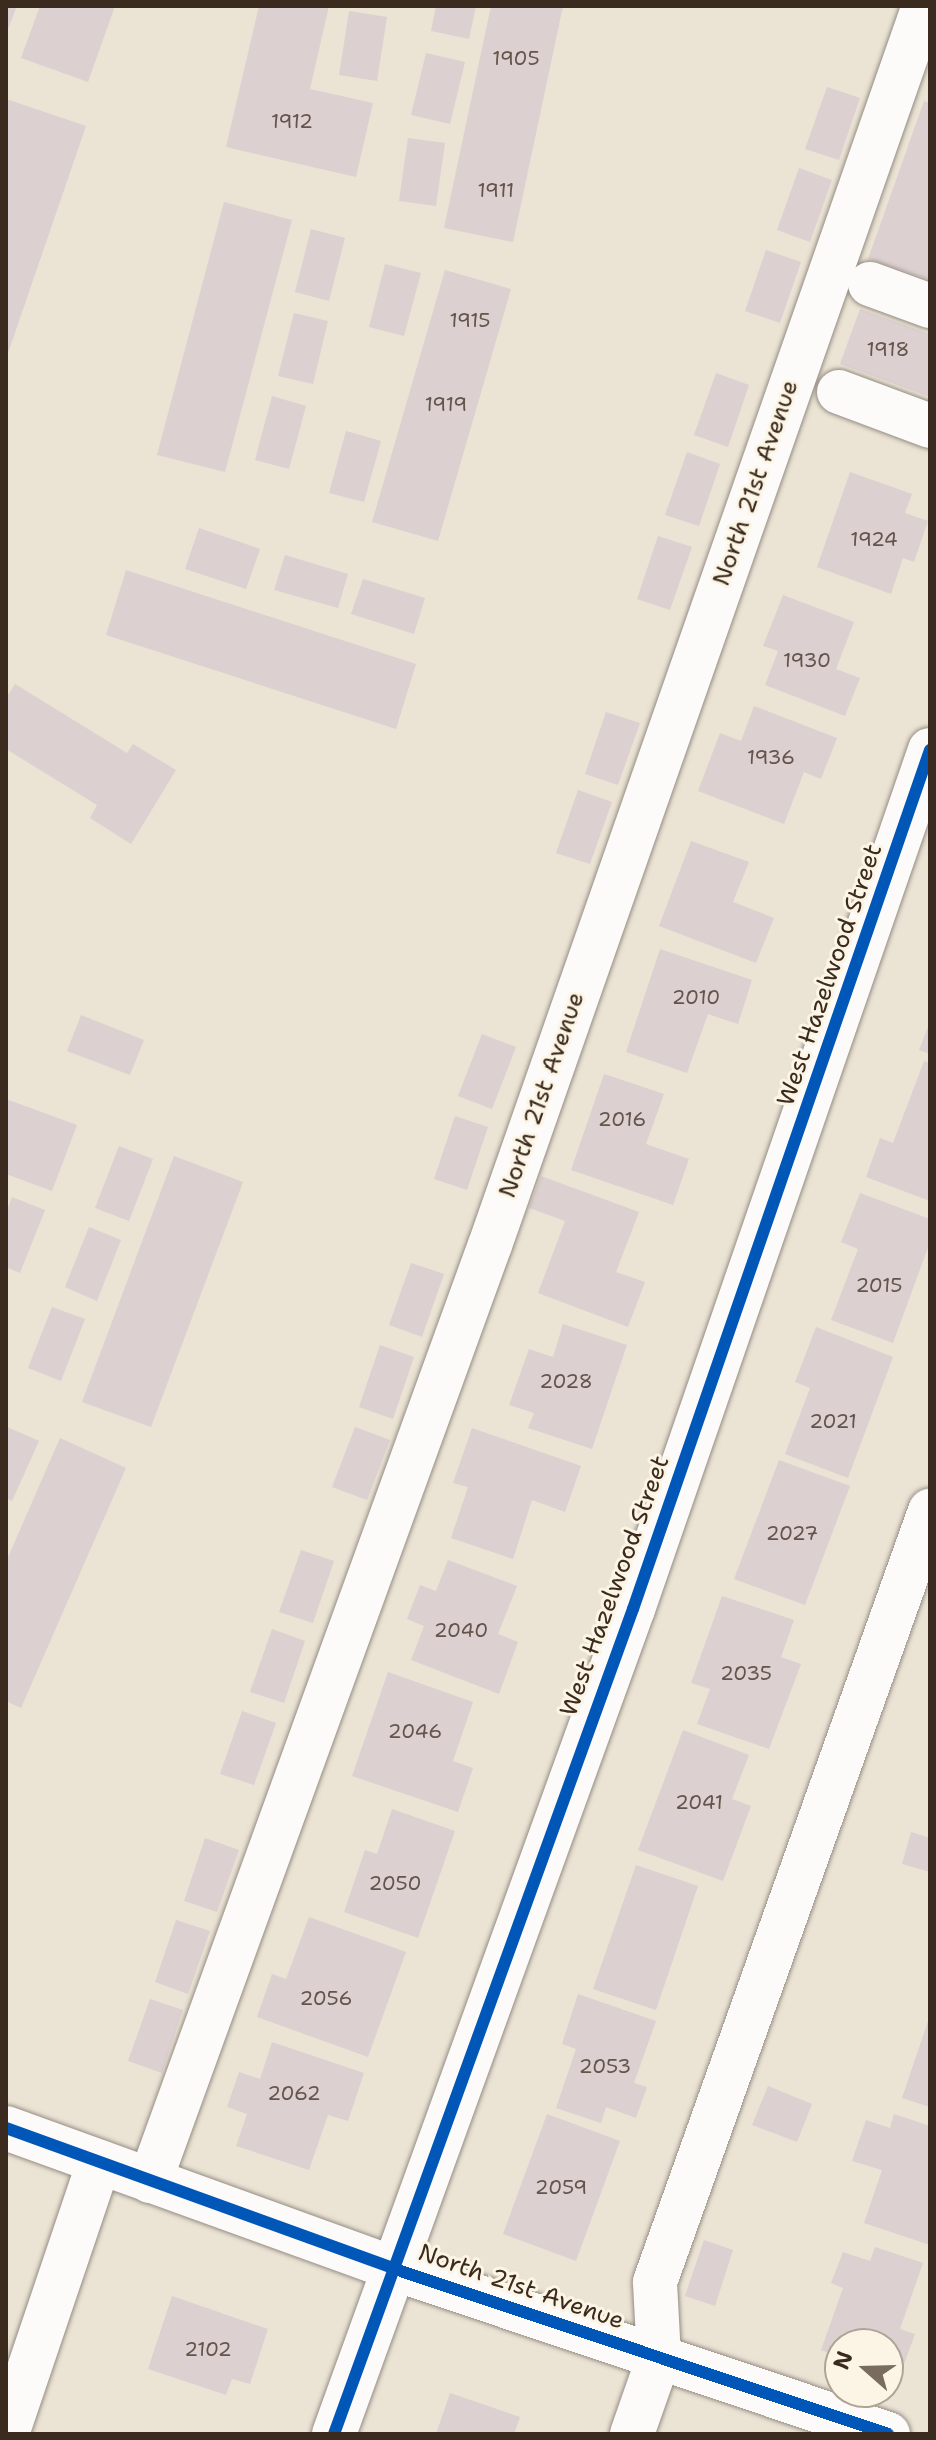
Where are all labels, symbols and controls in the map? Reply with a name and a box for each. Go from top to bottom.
house number: 1905 [492,46,540,70]
house number: 1912 [271,109,313,133]
house number: 1911 [478,178,514,202]
house number: 1915 [449,308,491,332]
house number: 1918 [867,337,909,361]
street label: North 21st Avenue [707,376,805,590]
house number: 1919 [425,392,467,416]
house number: 1924 [850,527,898,551]
house number: 1930 [783,648,831,672]
house number: 1936 [747,745,795,769]
street label: West Hazelwood Street [772,840,888,1110]
house number: 2010 [672,985,720,1009]
street label: North 21st Avenue [493,988,591,1202]
house number: 2016 [598,1107,646,1131]
house number: 2015 [855,1273,903,1297]
house number: 2028 [539,1369,593,1393]
house number: 2021 [809,1409,857,1433]
street label: West Hazelwood Street [554,1452,676,1720]
house number: 2027 [766,1521,818,1545]
house number: 2040 [434,1618,488,1642]
house number: 2035 [720,1661,772,1685]
house number: 2046 [388,1719,442,1743]
house number: 2041 [675,1790,723,1814]
house number: 2050 [368,1871,422,1895]
house number: 2056 [299,1986,353,2010]
house number: 2053 [579,2054,631,2078]
house number: 2062 [267,2081,321,2105]
house number: 2059 [535,2175,587,2199]
street label: North 21st Avenue [414,2238,628,2336]
north arrow [824,2328,904,2408]
house number: 2102 [184,2337,232,2361]
text: N [826,2347,859,2373]

